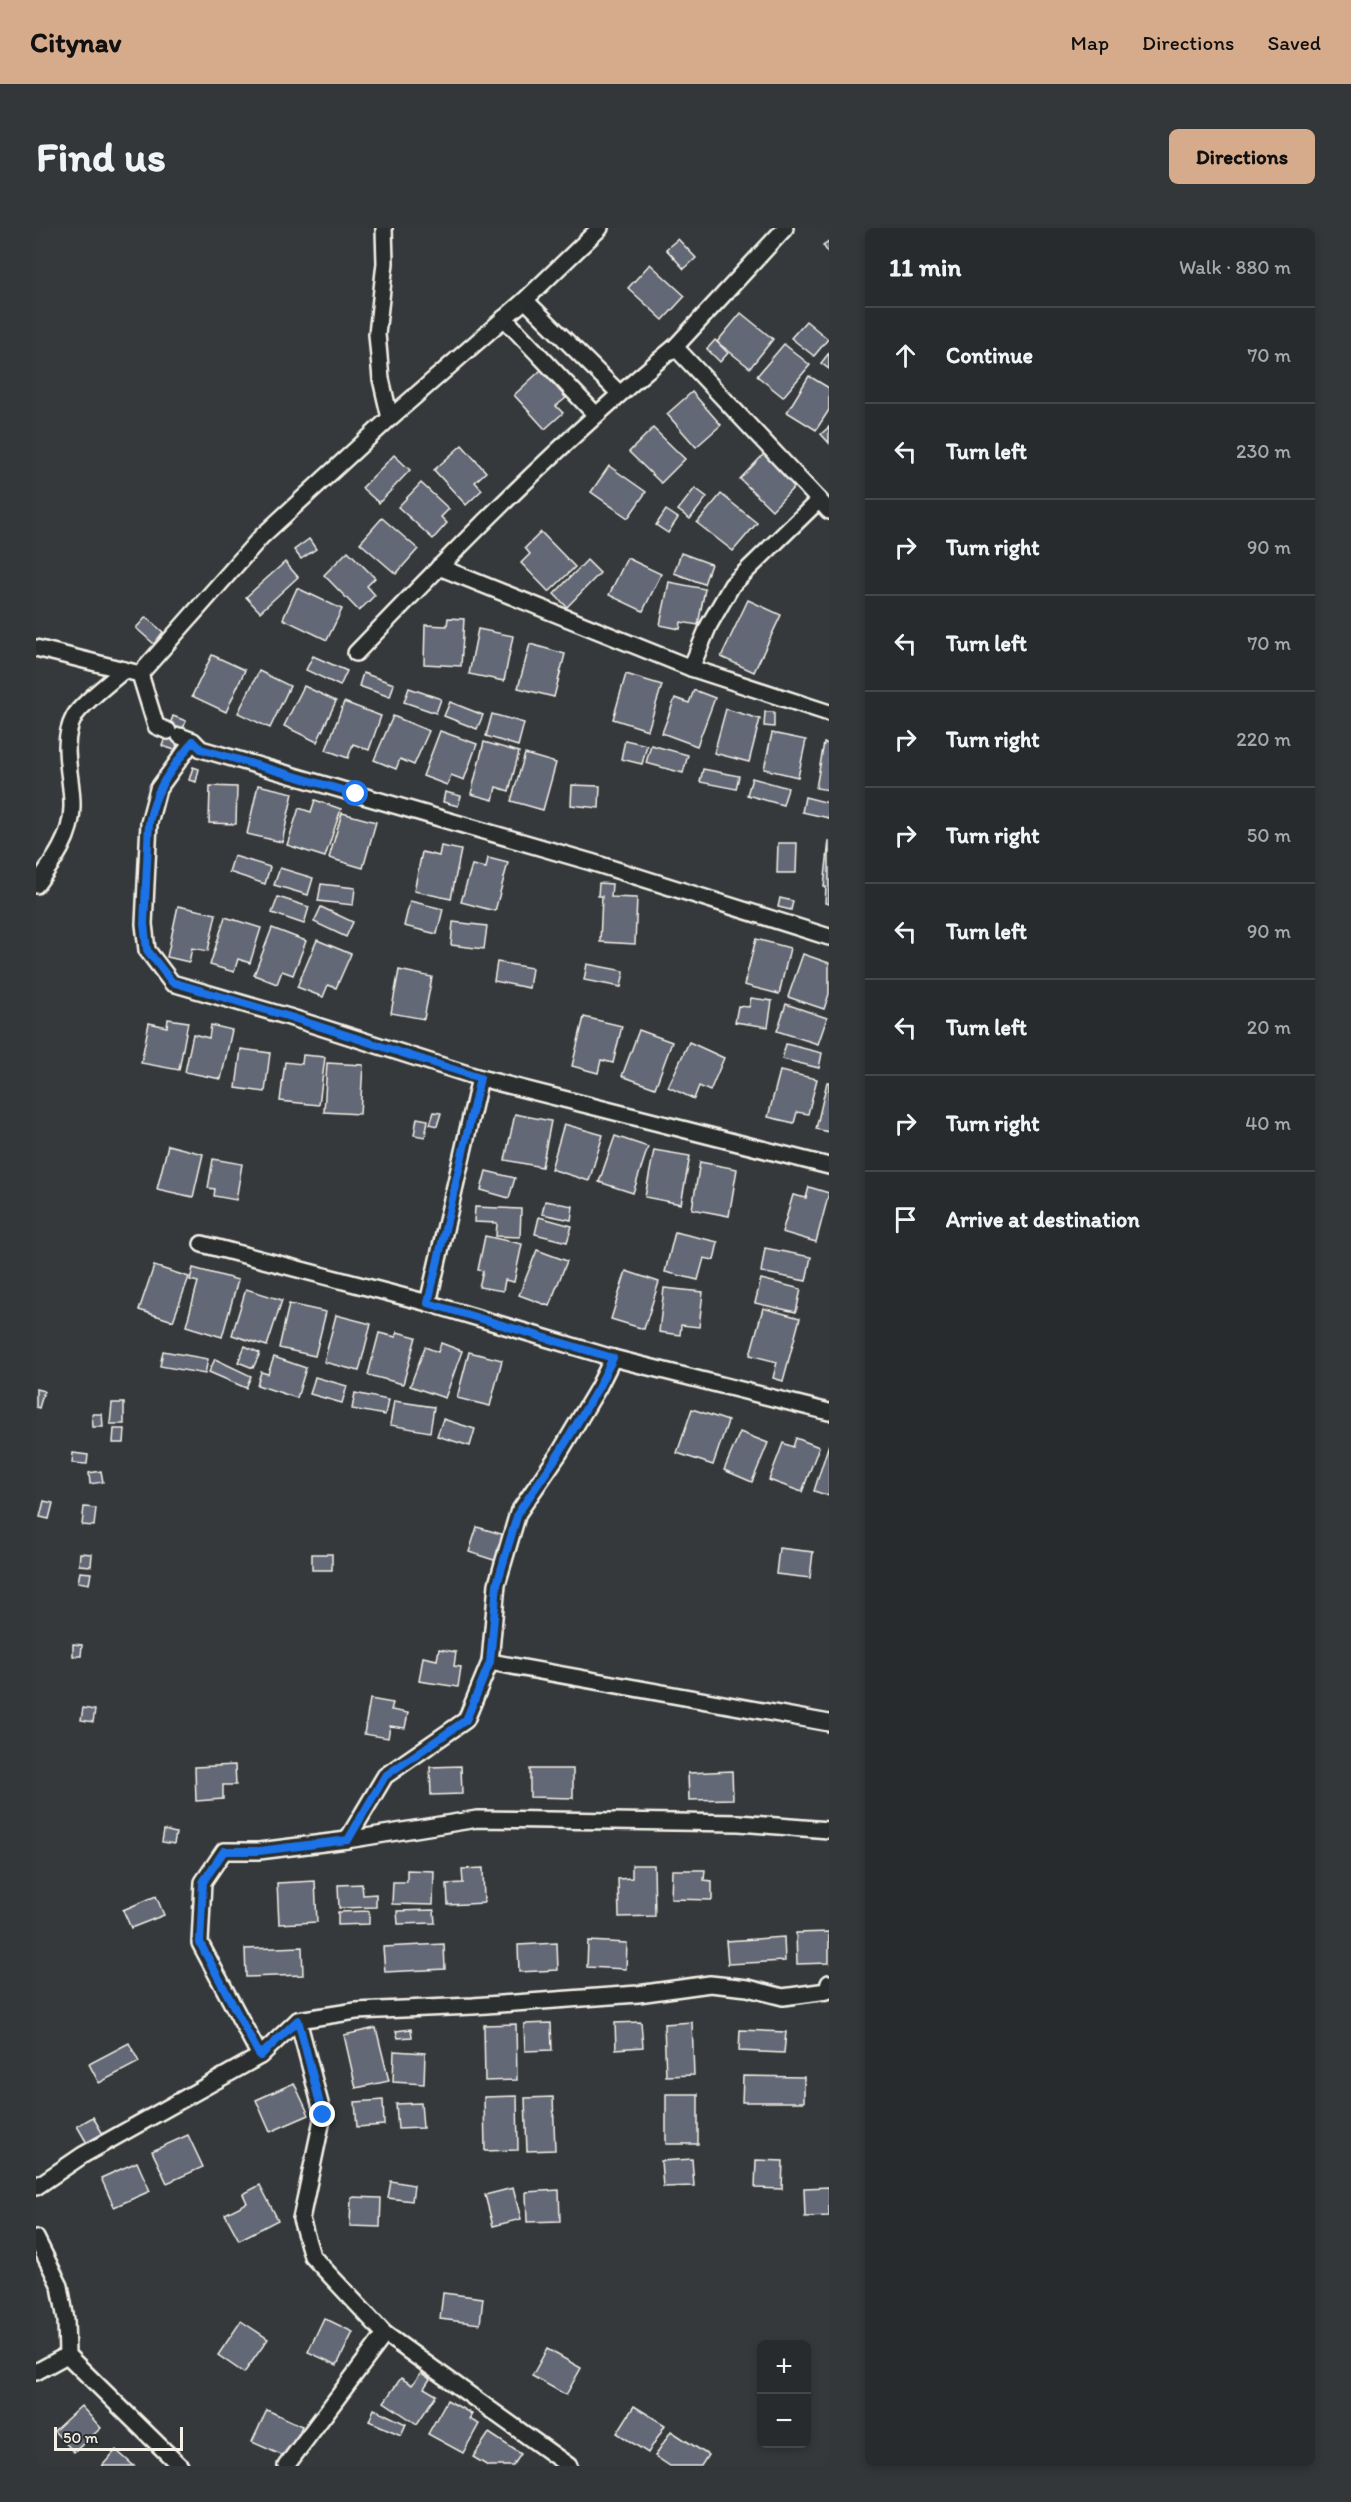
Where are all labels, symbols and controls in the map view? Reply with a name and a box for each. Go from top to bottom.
text: Citynav [30,25,121,59]
text: Map [1071,30,1109,55]
text: Directions [1142,30,1234,55]
text: Saved [1267,30,1321,55]
button: Directions [1169,129,1315,184]
text: Find us [36,131,166,182]
text: 11 min [889,251,961,283]
text: Walk · 880 m [1179,255,1291,279]
icon: ahead [889,339,922,372]
text: Continue [946,342,1033,369]
text: 70 m [1247,343,1291,367]
icon: left [889,435,922,468]
text: Turn left [946,438,1027,465]
text: 230 m [1236,439,1291,463]
icon: right [889,531,922,564]
text: Turn right [946,534,1040,561]
text: 90 m [1247,535,1291,559]
icon: left [889,627,922,660]
text: Turn left [946,630,1027,657]
text: 70 m [1247,631,1291,655]
icon: right [889,723,922,756]
text: Turn right [946,726,1040,753]
text: 220 m [1236,727,1291,751]
route start [342,780,368,806]
icon: right [889,819,922,852]
text: Turn right [946,822,1040,849]
text: 50 m [1247,823,1291,847]
icon: left [889,915,922,948]
text: Turn left [946,918,1027,945]
text: 90 m [1247,919,1291,943]
icon: left [889,1011,922,1044]
text: Turn left [946,1014,1027,1041]
text: 20 m [1247,1015,1291,1039]
icon: right [889,1107,922,1140]
text: Turn right [946,1110,1040,1137]
text: 40 m [1245,1111,1291,1135]
icon: arrive [889,1203,922,1236]
text: Arrive at destination [946,1206,1140,1233]
route end [309,2101,335,2127]
map controls [757,2340,811,2448]
button: + [757,2340,811,2394]
button: − [757,2394,811,2448]
scale bar [54,2424,183,2452]
text: 50 m [63,2428,98,2447]

